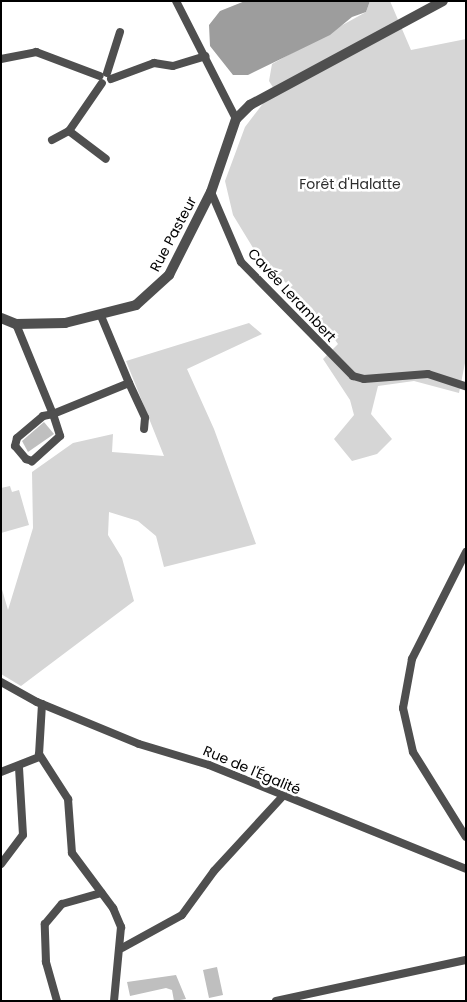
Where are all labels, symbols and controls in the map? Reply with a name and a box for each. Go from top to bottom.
park label: Forêt d'Halatte [299,176,401,192]
street label: Rue Pasteur [146,194,200,274]
street label: Cavée Lerambert [244,245,340,345]
street label: Rue de l'Égalité [201,742,303,798]

